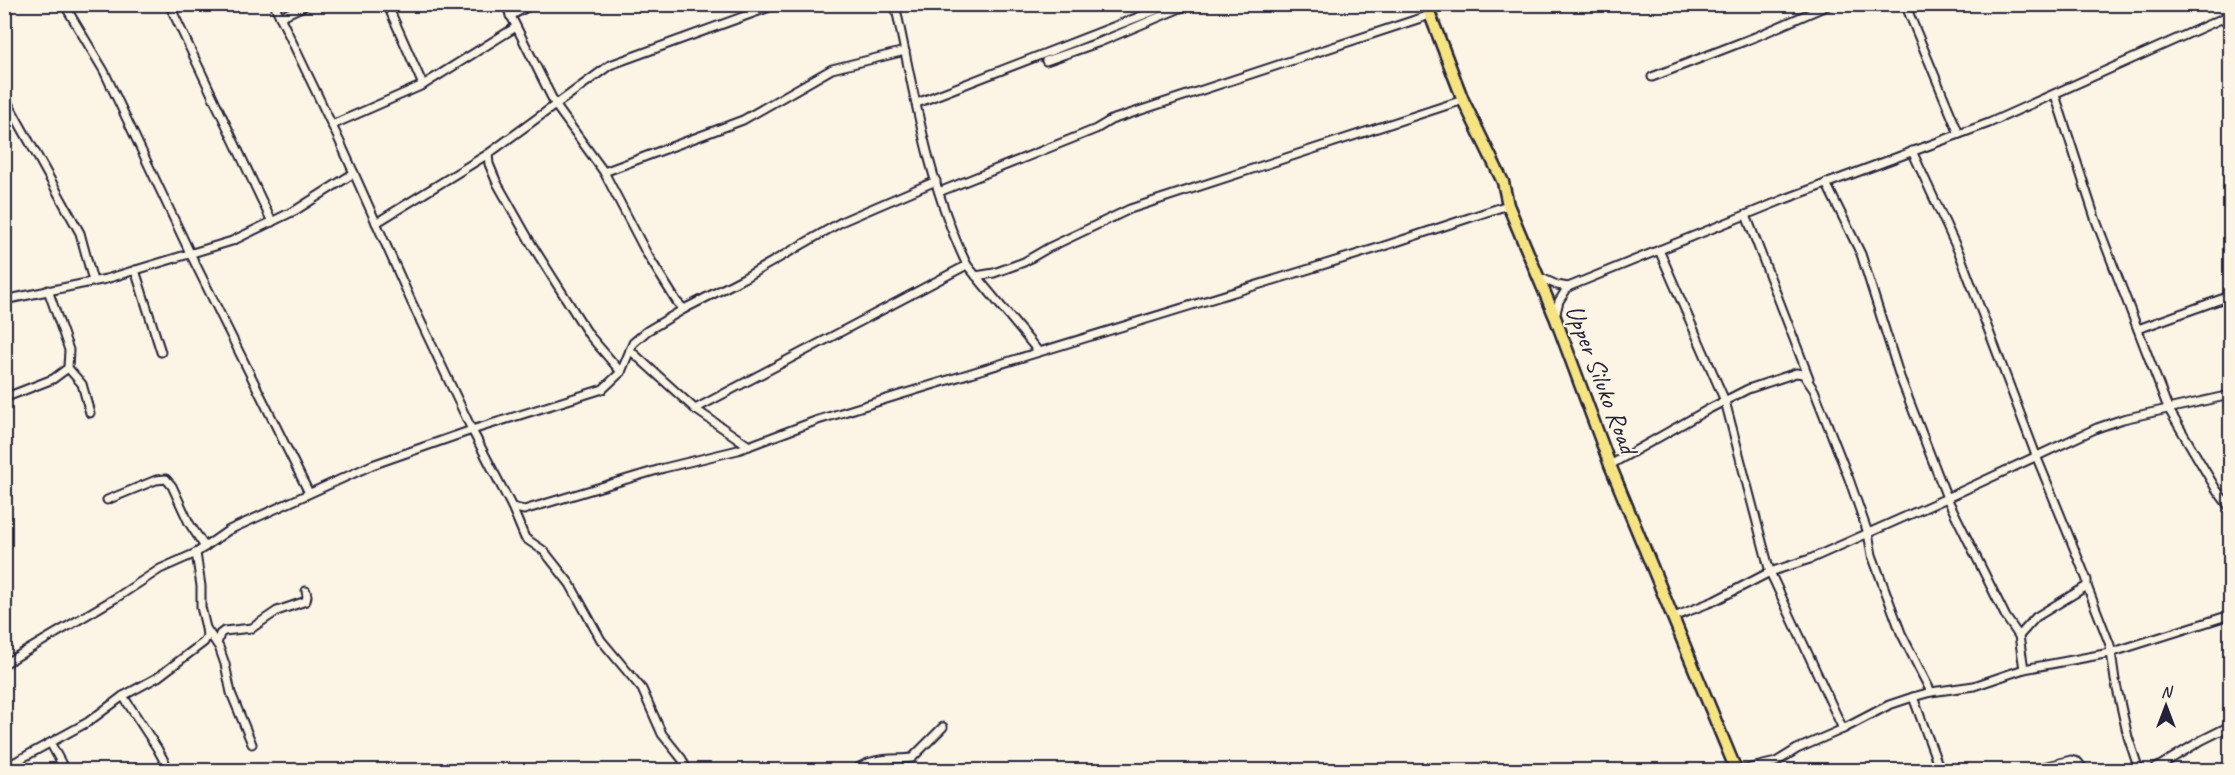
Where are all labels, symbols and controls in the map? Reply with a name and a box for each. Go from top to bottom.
street label: Upper Siluko Road [1558,300,1646,462]
north arrow [2136,676,2196,736]
text: N [2161,682,2174,702]

